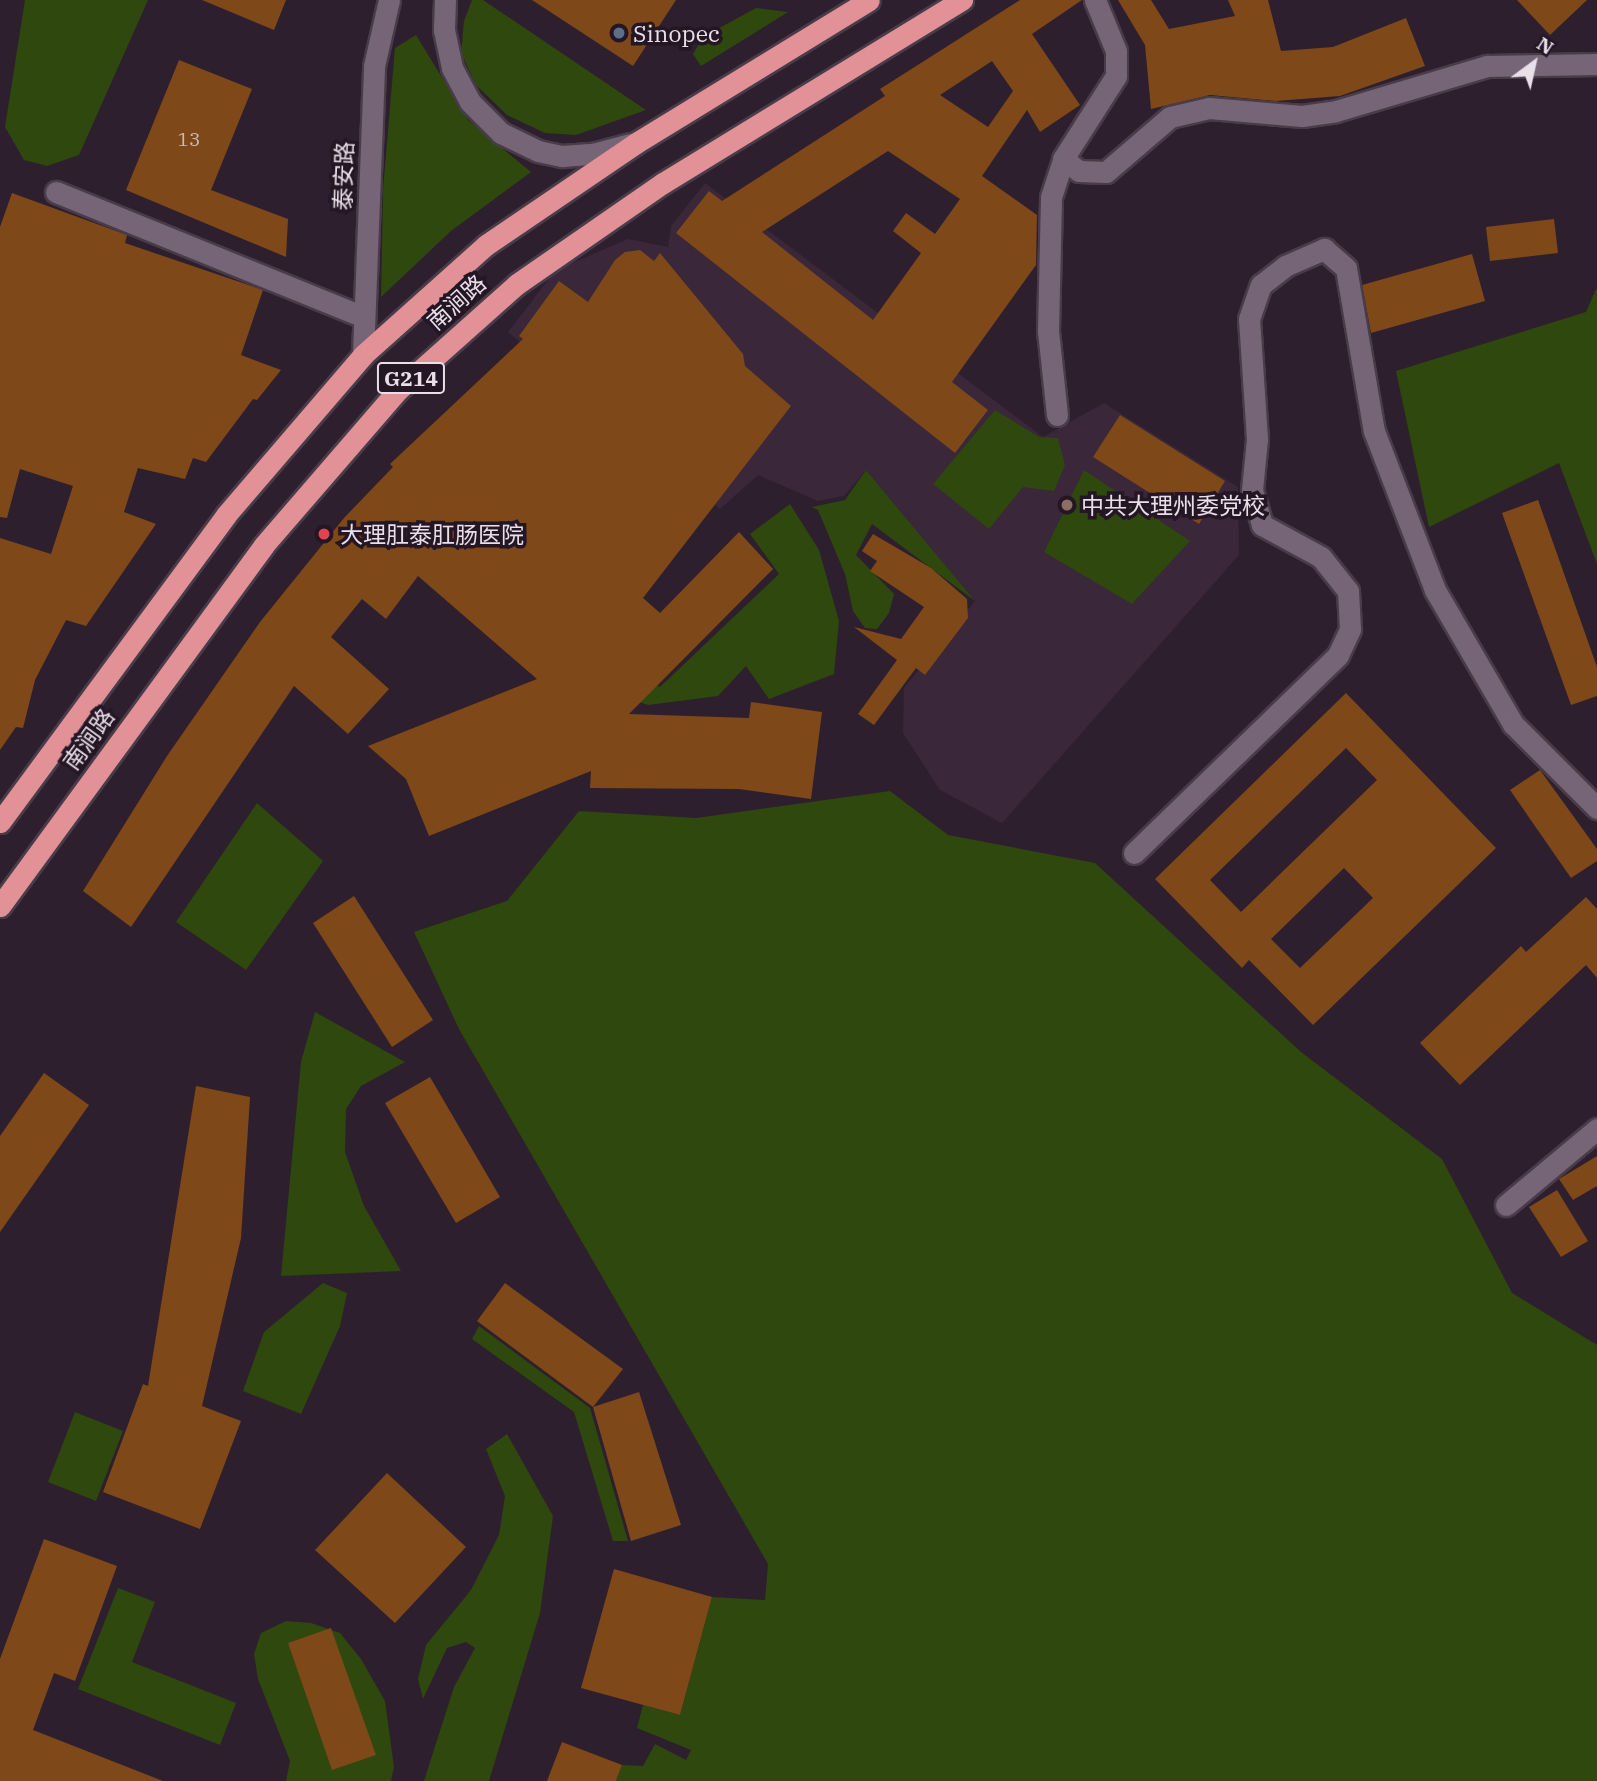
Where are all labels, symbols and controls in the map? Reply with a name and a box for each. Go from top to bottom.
place label: Sinopec [633,19,720,47]
marker: Sinopec [611,25,627,41]
north arrow [1499,28,1569,98]
text: N [1533,31,1558,60]
house number: 13 [178,129,200,151]
street label: 泰安路 [328,141,358,211]
street label: 南涧路 [421,269,491,335]
road number: G214 [376,360,446,396]
place label: 中共大理州委党校 [1081,491,1265,519]
marker: 中共大理州委党校 [1059,497,1075,513]
place label: 大理肛泰肛肠医院 [340,520,524,548]
marker: 大理肛泰肛肠医院 [314,524,334,544]
street label: 南涧路 [57,703,119,775]

